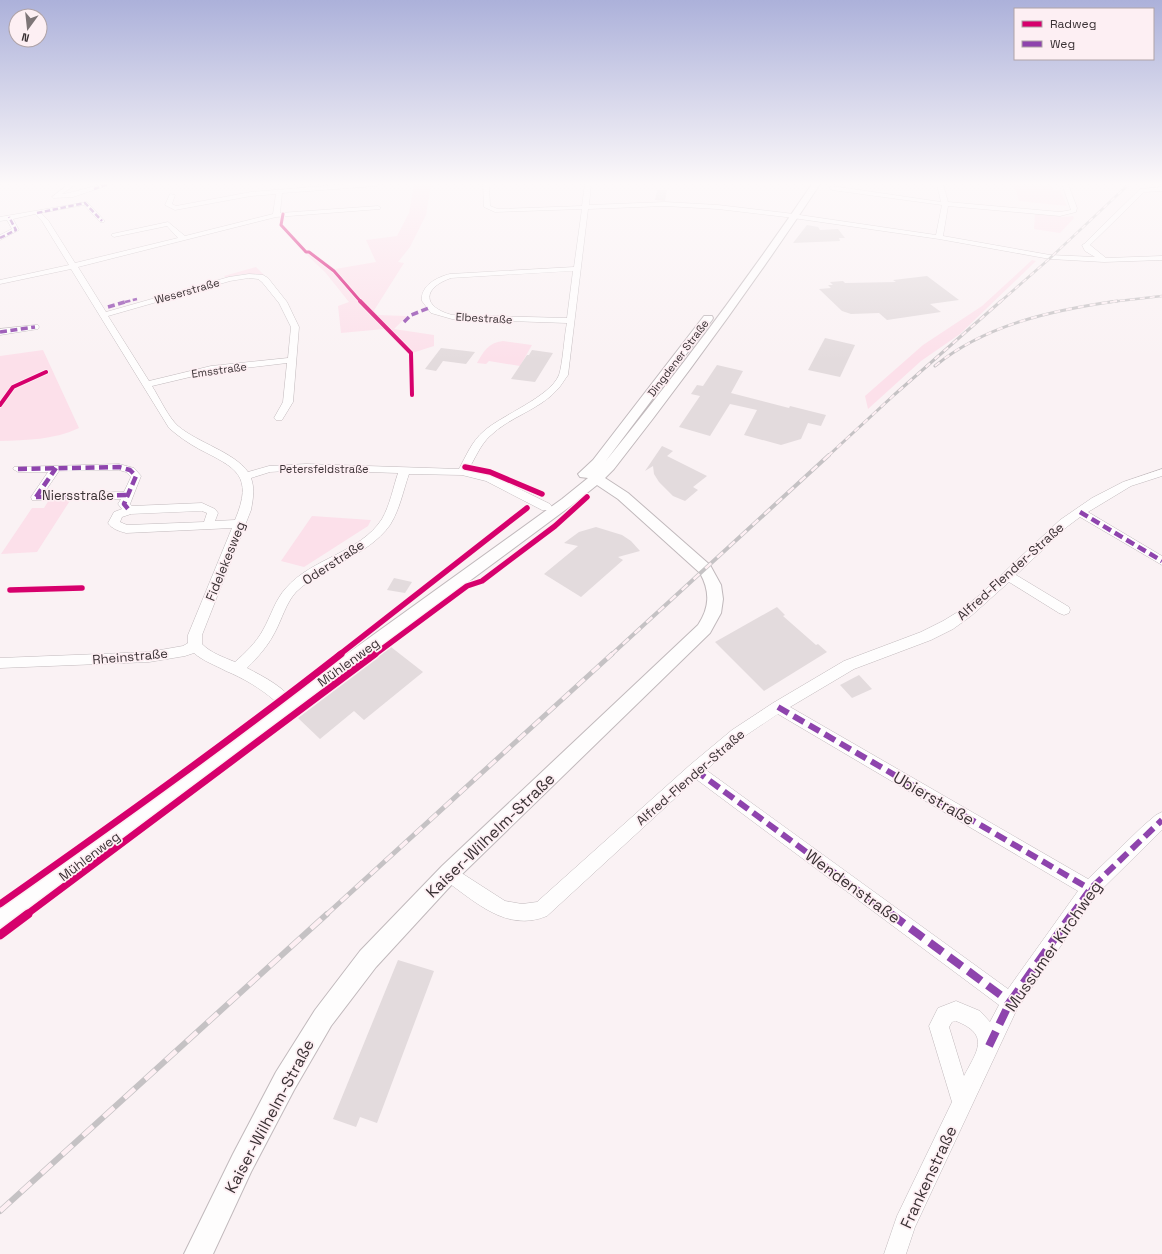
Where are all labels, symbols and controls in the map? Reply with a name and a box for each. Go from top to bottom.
north arrow [8,8,48,48]
legend [1014,8,1154,60]
text: Radweg [1050,16,1096,32]
text: N [20,30,31,45]
text: Weg [1050,36,1075,52]
street label: Weserstraße [153,275,221,307]
street label: Elbestraße [455,310,513,326]
street label: Dingdener Straße [644,317,712,399]
street label: Emsstraße [190,359,248,381]
street label: Petersfeldstraße [279,462,369,476]
street label: Niersstraße [42,487,114,504]
street label: Fidelekesweg [202,519,249,604]
street label: Alfred-Flender-Straße [953,519,1067,624]
street label: Oderstraße [299,536,367,589]
street label: Mühlenweg [314,634,383,691]
street label: Rheinstraße [92,645,169,668]
street label: Alfred-Flender-Straße [633,726,748,829]
street label: Ubierstraße [889,767,978,830]
street label: Kaiser-Wilhelm-Straße [421,768,559,902]
street label: Mühlenweg [55,828,123,885]
street label: Wendenstraße [801,845,904,928]
street label: Mussumer Kirchweg [1000,877,1106,1016]
street label: Kaiser-Wilhelm-Straße [220,1036,319,1197]
street label: Frankenstraße [895,1122,961,1232]

